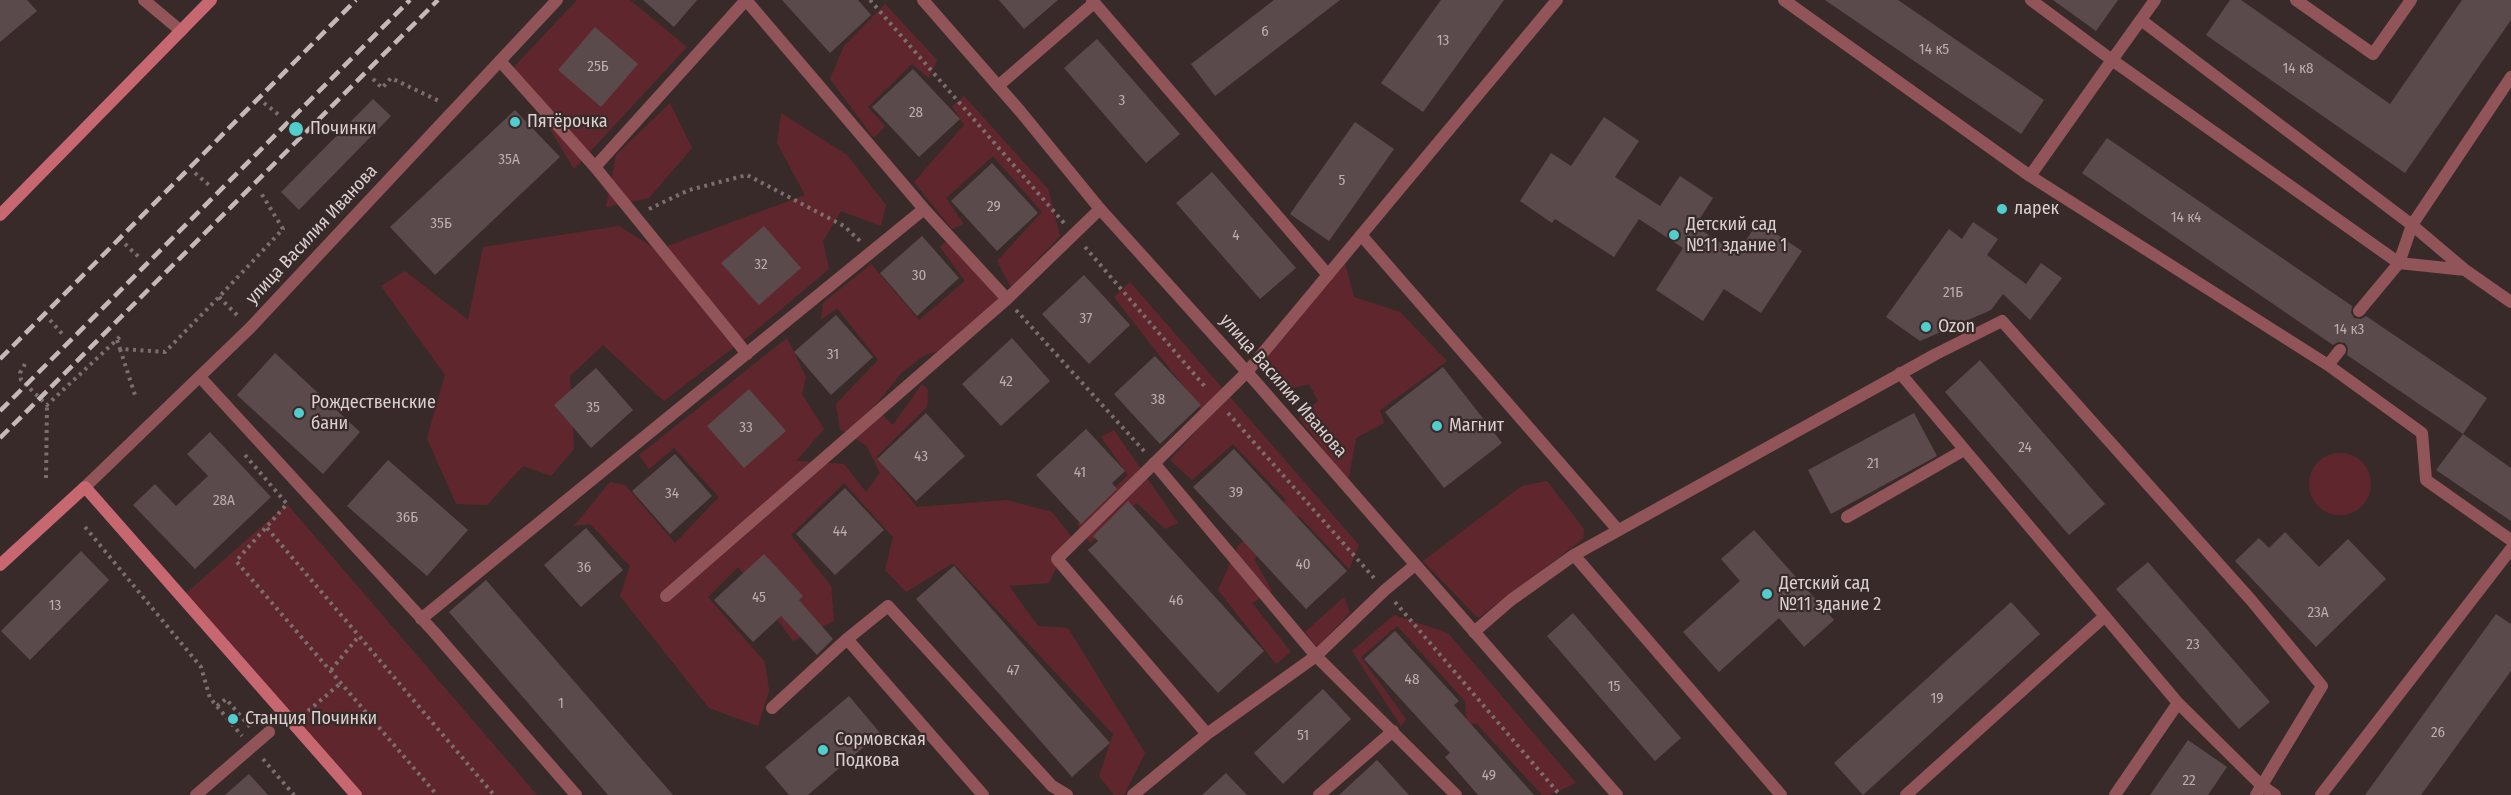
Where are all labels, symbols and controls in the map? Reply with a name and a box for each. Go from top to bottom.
house number: 6 [1261,23,1269,41]
house number: 13 [1437,32,1449,50]
house number: 14 к5 [1919,41,1949,59]
house number: 25Б [587,58,609,76]
house number: 14 к8 [2282,60,2314,78]
house number: 3 [1119,92,1125,110]
house number: 28 [909,104,923,122]
place label: Пятёрочка [527,111,607,133]
marker: Пятёрочка [508,115,522,129]
place label: Починки [310,118,377,140]
marker: Починки [287,120,305,138]
house number: 35А [498,151,520,169]
street label: улица Василия Иванова [242,161,382,309]
house number: 5 [1339,172,1345,190]
house number: 29 [987,198,1001,216]
place label: ларек [2014,198,2059,220]
marker: ларек [1995,202,2009,216]
house number: 14 к4 [2171,209,2201,227]
place label: Детский сад №11 здание 1 [1686,214,1787,256]
house number: 35Б [430,215,452,233]
house number: 4 [1232,227,1240,245]
marker: Детский сад №11 здание 1 [1667,228,1681,242]
house number: 32 [754,256,768,274]
house number: 30 [912,267,926,285]
house number: 21Б [1943,284,1963,302]
house number: 37 [1080,310,1092,328]
street label: улица Василия Иванова [1215,310,1351,462]
place label: Ozon [1938,316,1975,338]
marker: Ozon [1919,320,1933,334]
house number: 14 к3 [2334,321,2364,339]
house number: 31 [827,346,839,364]
house number: 42 [999,373,1013,391]
house number: 38 [1151,391,1165,409]
place label: Рождественские бани [311,392,436,434]
house number: 35 [586,399,600,417]
marker: Рождественские бани [292,406,306,420]
place label: Магнит [1449,415,1504,437]
house number: 33 [739,419,753,437]
marker: Магнит [1430,419,1444,433]
house number: 24 [2018,439,2032,457]
house number: 43 [914,448,928,466]
house number: 21 [1867,455,1879,473]
house number: 41 [1074,464,1086,482]
house number: 39 [1229,484,1243,502]
house number: 34 [665,485,679,503]
house number: 28А [213,492,235,510]
house number: 36Б [396,509,418,527]
house number: 44 [833,523,847,541]
house number: 40 [1295,556,1311,574]
house number: 36 [577,559,591,577]
place label: Детский сад №11 здание 2 [1779,573,1881,616]
marker: Детский сад №11 здание 2 [1760,587,1774,601]
house number: 45 [752,589,766,607]
house number: 46 [1169,592,1183,610]
house number: 13 [49,597,61,615]
house number: 23А [2307,604,2329,622]
house number: 23 [2186,636,2200,654]
house number: 47 [1006,662,1020,680]
house number: 48 [1405,671,1419,689]
house number: 15 [1608,678,1620,696]
house number: 19 [1930,690,1944,708]
house number: 1 [558,695,564,713]
place label: Станция Починки [245,708,377,730]
marker: Станция Починки [226,712,240,726]
house number: 26 [2431,724,2445,742]
house number: 51 [1297,727,1309,745]
place label: Сормовская Подкова [835,729,926,771]
marker: Сормовская Подкова [816,743,830,757]
house number: 49 [1482,767,1496,785]
house number: 22 [2182,772,2196,790]

